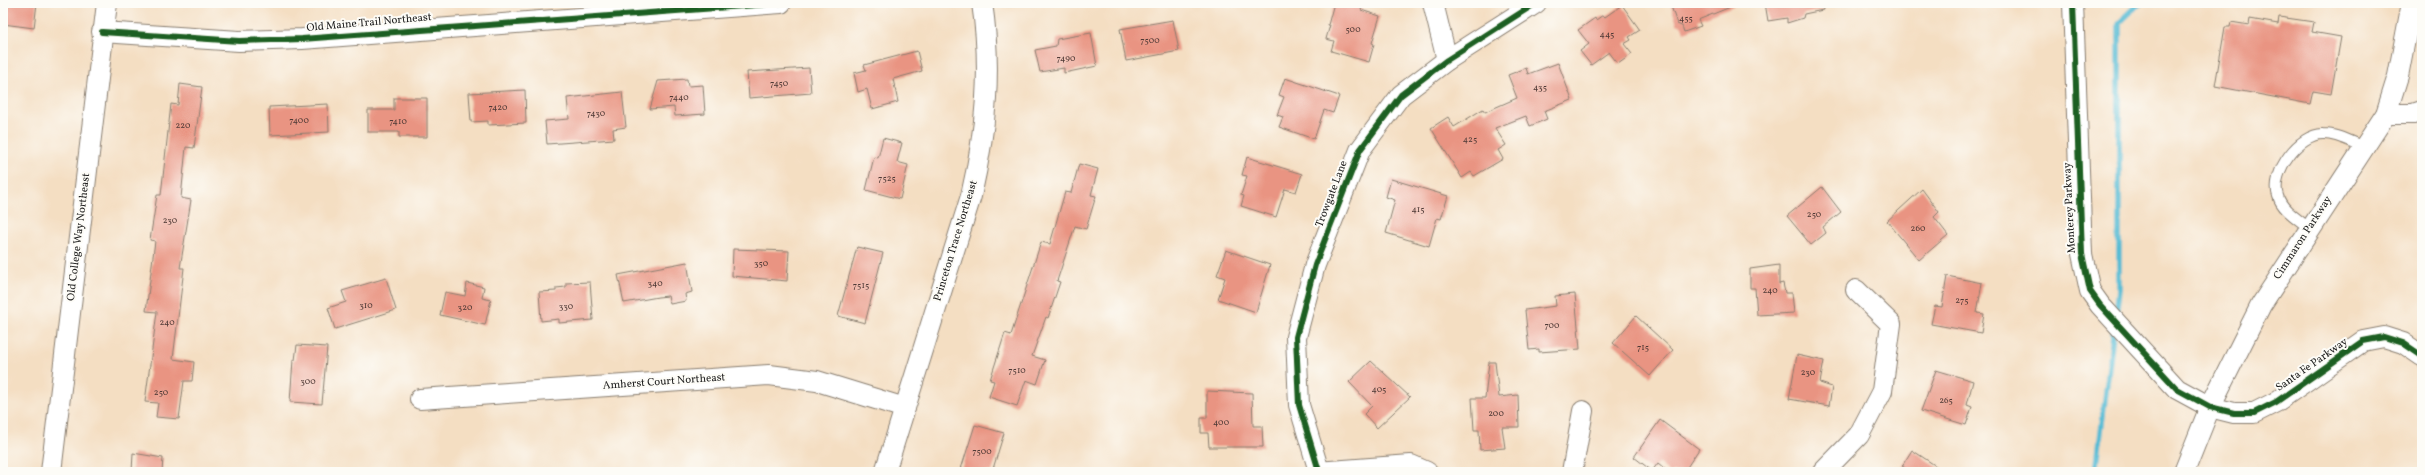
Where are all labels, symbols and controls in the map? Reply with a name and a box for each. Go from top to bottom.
street label: Old Maine Trail Northeast [306,10,432,36]
house number: 455 [1679,12,1693,25]
house number: 500 [1345,23,1361,36]
house number: 445 [1600,28,1614,41]
house number: 7500 [1140,34,1160,47]
house number: 7490 [1057,52,1076,65]
house number: 7450 [770,77,789,90]
house number: 435 [1533,81,1547,94]
house number: 7440 [669,91,689,104]
house number: 7420 [489,101,508,114]
house number: 7430 [587,107,606,120]
house number: 7400 [289,114,309,127]
house number: 7410 [389,115,407,128]
house number: 220 [176,119,191,132]
house number: 425 [1463,133,1477,146]
street label: Trowgate Lane [1312,158,1352,230]
street label: Monterey Parkway [2060,162,2080,254]
street label: Old College Way Northeast [64,172,94,302]
house number: 7525 [878,172,896,185]
street label: Princeton Trace Northeast [930,179,982,303]
street label: Cimmaron Parkway [2270,193,2336,283]
house number: 415 [1411,203,1425,216]
house number: 250 [1807,208,1822,221]
house number: 230 [163,214,178,227]
house number: 260 [1911,222,1926,235]
house number: 350 [754,257,769,270]
house number: 340 [647,277,663,290]
house number: 7515 [853,279,869,292]
house number: 240 [1762,284,1778,297]
house number: 275 [1955,294,1969,307]
house number: 310 [359,299,373,312]
house number: 330 [559,300,574,313]
house number: 320 [458,301,473,314]
house number: 240 [159,316,175,329]
house number: 700 [1544,319,1560,332]
street label: Santa Fe Parkway [2273,335,2351,395]
house number: 715 [1637,341,1649,354]
house number: 7510 [1008,364,1026,377]
house number: 230 [1801,366,1816,379]
street label: Amherst Court Northeast [602,370,726,394]
house number: 300 [300,375,316,388]
house number: 405 [1372,383,1386,396]
house number: 250 [154,386,169,399]
house number: 265 [1939,394,1953,407]
house number: 200 [1488,407,1504,420]
house number: 400 [1213,416,1230,429]
house number: 7500 [972,445,992,458]

